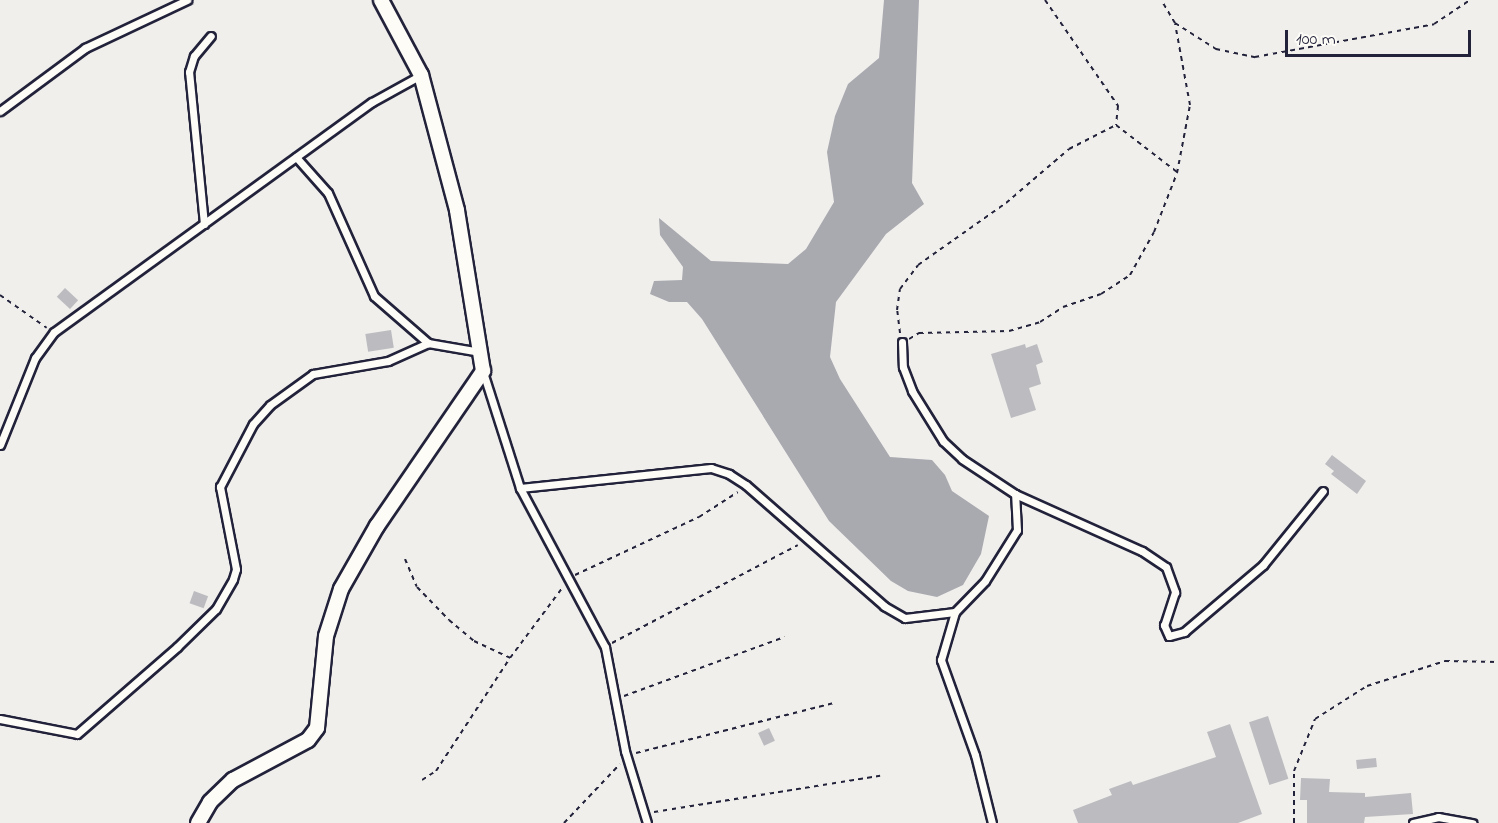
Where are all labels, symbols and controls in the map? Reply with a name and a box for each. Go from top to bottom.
scale bar [1288,18,1474,56]
text: 100 m [1296,27,1336,53]

